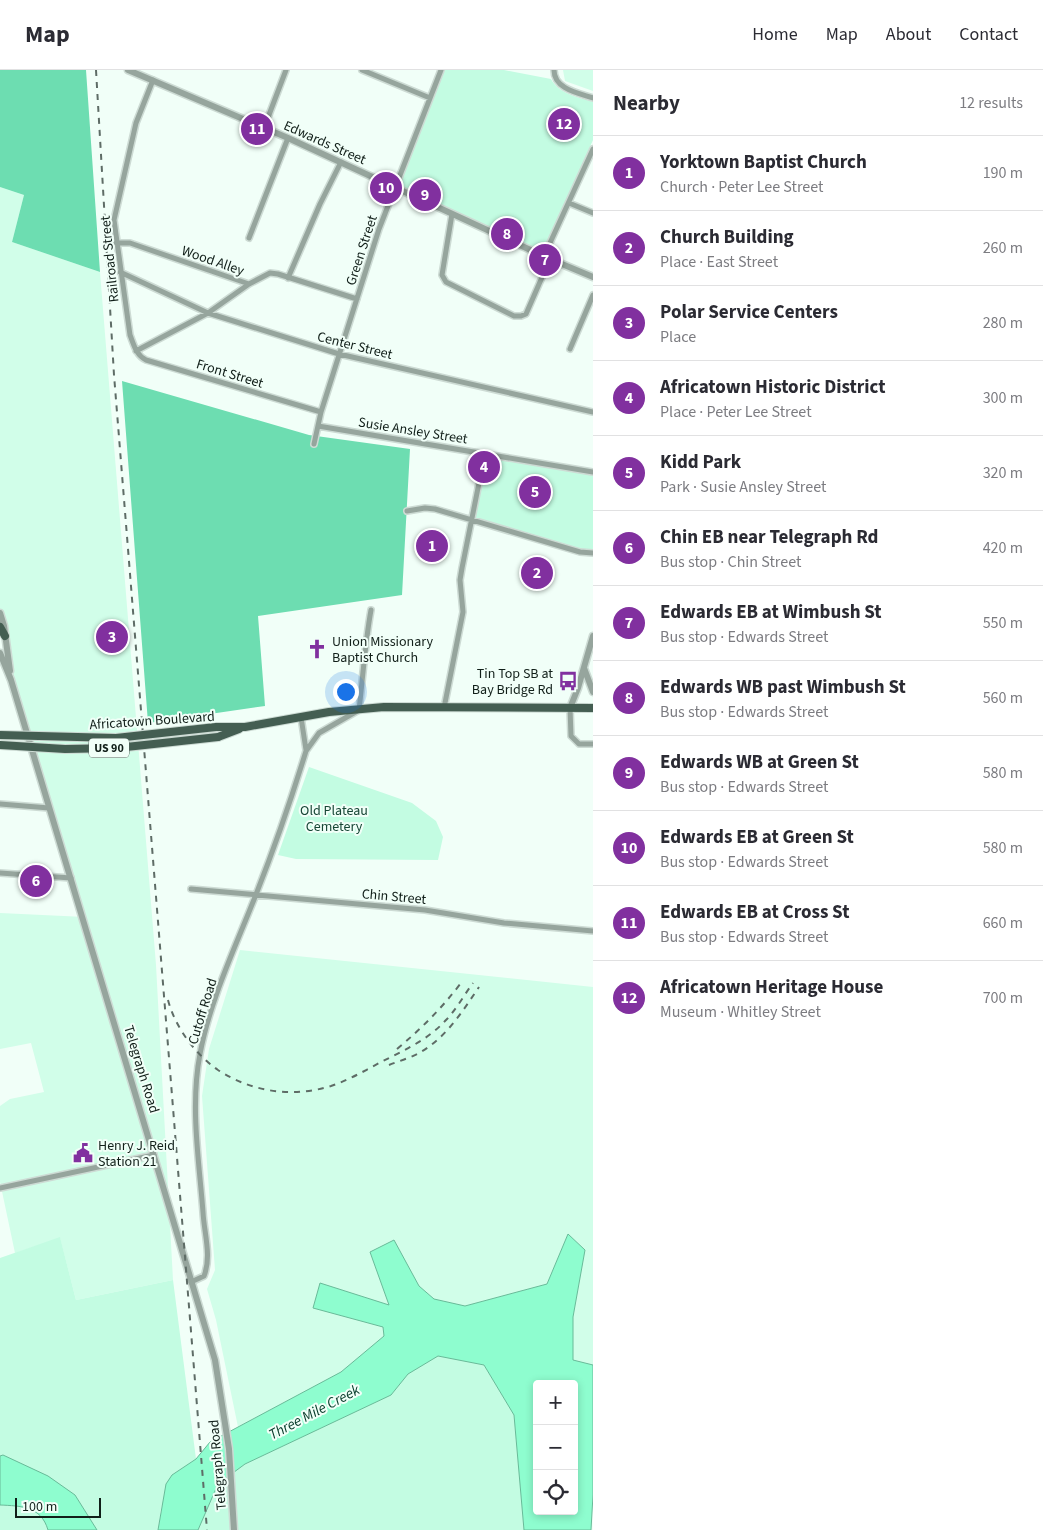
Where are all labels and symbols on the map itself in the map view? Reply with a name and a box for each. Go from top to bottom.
pin: 12 [548,105,580,143]
pin: 11 [241,110,273,148]
street label: Edwards Street [280,116,369,170]
pin: 10 [370,169,402,207]
pin: 9 [409,176,441,214]
street label: Green Street [341,212,383,288]
street label: Railroad Street [95,214,124,303]
pin: 8 [491,215,523,253]
street label: Wood Alley [179,241,247,281]
pin: 7 [529,241,561,279]
street label: Center Street [315,327,395,365]
street label: Front Street [194,354,266,394]
street label: Susie Ansley Street [357,412,469,450]
pin: 4 [468,448,500,486]
pin: 5 [519,473,551,511]
pin: 1 [416,527,448,565]
pin: 2 [521,554,553,592]
pin: 3 [96,618,128,656]
place label: Union Missionary Baptist Church [332,632,433,668]
church icon: Union Missionary Baptist Church [306,638,328,660]
place label: Tin Top SB at Bay Bridge Rd [472,664,553,700]
bus stop icon: Tin Top SB at Bay Bridge Rd [557,670,579,692]
your location [333,679,359,705]
street label: Africatown Boulevard [89,707,215,735]
road number: US 90 [89,738,129,758]
park label: Old Plateau Cemetery [300,801,368,837]
pin: 6 [20,862,52,900]
street label: Chin Street [361,884,427,910]
street label: Cutoff Road [183,976,223,1047]
street label: Telegraph Road [118,1023,164,1116]
place label: Henry J. Reid Station 21 [98,1136,175,1172]
public building icon: Henry J. Reid Station 21 [72,1142,94,1164]
water label: Three Mile Creek [265,1379,364,1445]
street label: Telegraph Road [204,1419,232,1511]
scale bar [15,1495,101,1518]

